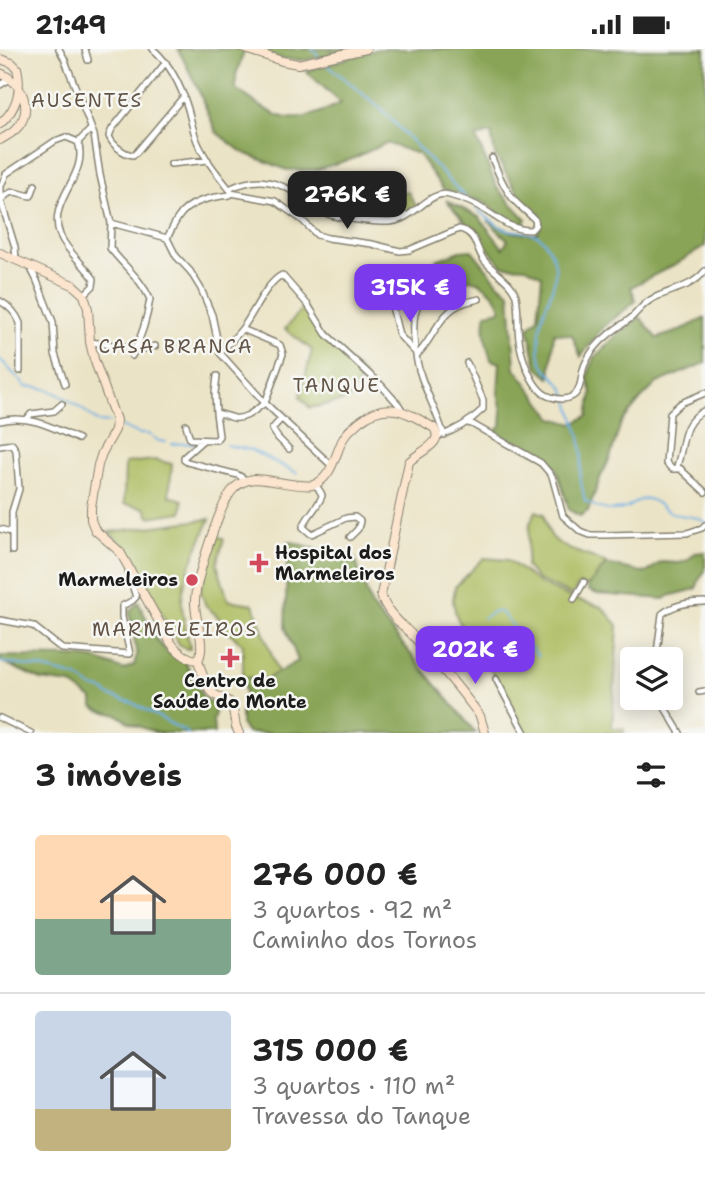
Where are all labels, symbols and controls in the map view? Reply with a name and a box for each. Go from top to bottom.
text: 21:49 [35,7,107,42]
district label: AUSENTES [31,88,143,113]
pin: 276K € [290,171,404,231]
text: 276K € [304,179,390,209]
pin: 315K € [353,265,467,324]
text: 315K € [370,272,450,302]
district label: CASA BRANCA [98,334,254,359]
district label: TANQUE [293,373,381,398]
place label: Hospital dos Marmeleiros [275,541,395,586]
marker: Hospital dos Marmeleiros [249,553,269,573]
place label: Marmeleiros [58,568,178,592]
marker: Marmeleiros [184,572,200,588]
district label: MARMELEIROS [92,617,258,642]
pin: 202K € [418,627,532,686]
text: 202K € [432,634,518,664]
map controls [620,647,683,710]
button: layers [620,647,683,710]
marker: Centro de Saúde do Monte [220,648,240,668]
place label: Centro de Saúde do Monte [153,669,307,714]
text: 3 imóveis [35,755,182,796]
icon: filters [632,756,670,794]
text: 276 000 € [252,854,418,895]
icon: home [91,863,175,947]
text: 3 quartos · 92 m² [252,895,452,925]
text: Caminho dos Tornos [252,925,477,955]
text: 315 000 € [252,1030,408,1071]
icon: home [91,1039,175,1123]
text: 3 quartos · 110 m² [252,1071,455,1101]
text: Travessa do Tanque [252,1101,471,1131]

